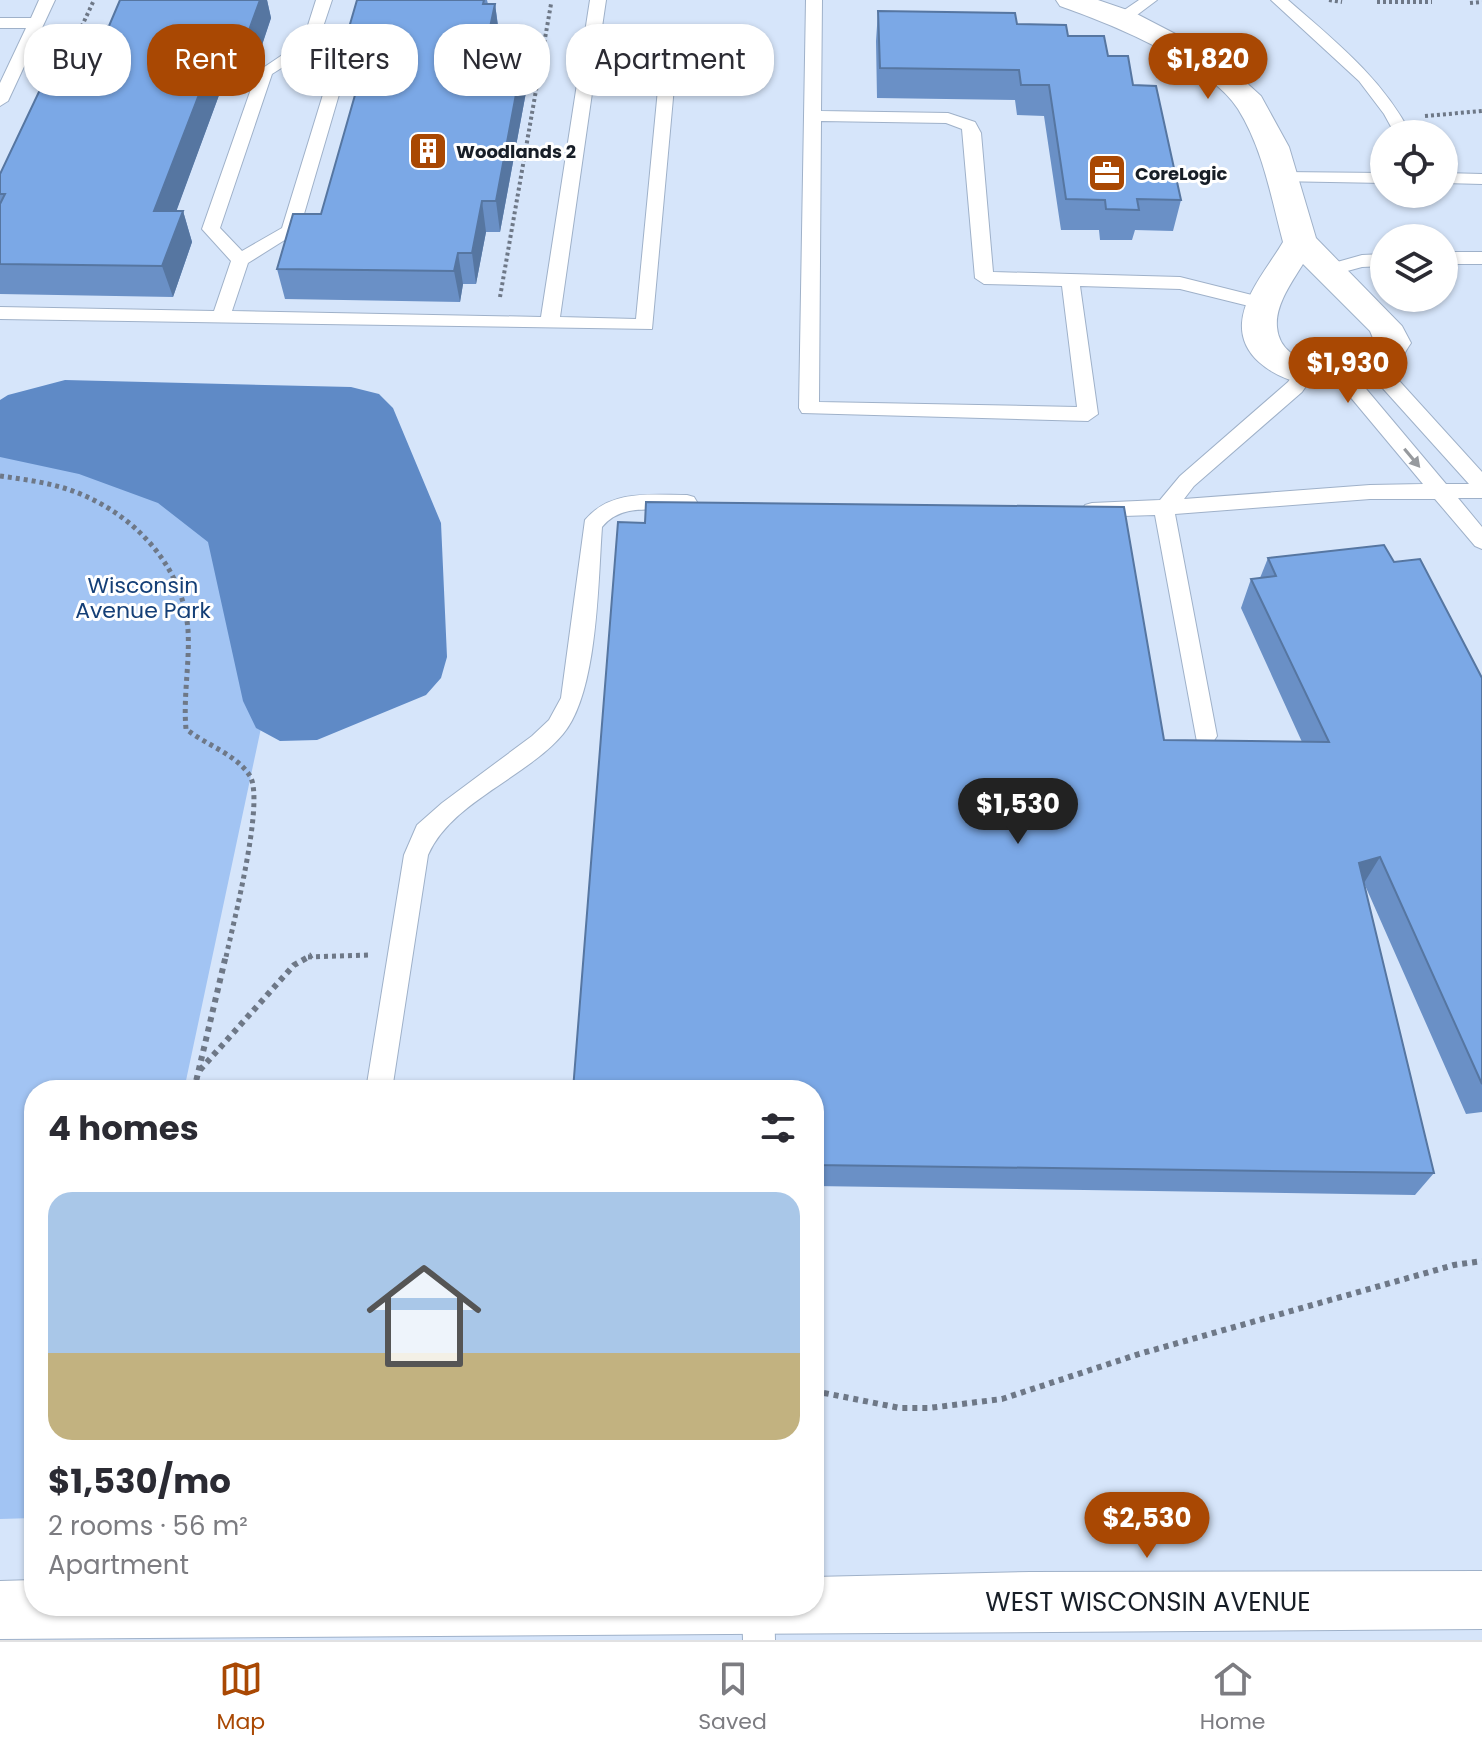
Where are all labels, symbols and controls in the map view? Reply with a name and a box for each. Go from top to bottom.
chip: Buy [24,24,131,96]
chip: Rent [147,24,265,96]
chip: Filters [281,24,418,96]
chip: New [434,24,550,96]
chip: Apartment [566,24,774,96]
pin: $1,820 [1143,33,1273,101]
text: $1,820 [1167,41,1250,77]
map controls [1370,120,1458,312]
button: locate [1370,120,1458,208]
building icon: Woodlands 2 [407,130,449,172]
place label: Woodlands 2 [456,139,576,164]
office icon: CoreLogic [1086,152,1128,194]
place label: CoreLogic [1135,161,1228,186]
button: layers [1370,224,1458,312]
pin: $1,930 [1283,337,1413,405]
text: $1,930 [1306,345,1390,381]
one-way arrow [1402,448,1420,468]
park label: Wisconsin Avenue Park [75,570,211,626]
pin: $1,530 [953,778,1083,846]
text: $1,530 [976,786,1060,822]
text: 4 homes [48,1104,199,1152]
icon: filters [756,1106,800,1150]
icon: home [352,1244,496,1388]
text: $1,530/mo [48,1457,231,1505]
pin: $2,530 [1082,1492,1212,1560]
text: $2,530 [1103,1500,1192,1536]
text: 2 rooms · 56 m² [48,1508,248,1544]
text: Apartment [48,1547,189,1583]
street label: WEST WISCONSIN AVENUE [985,1584,1311,1620]
tab: Map [217,1657,265,1738]
tab: Saved [698,1657,767,1738]
tab: Home [1200,1657,1265,1738]

